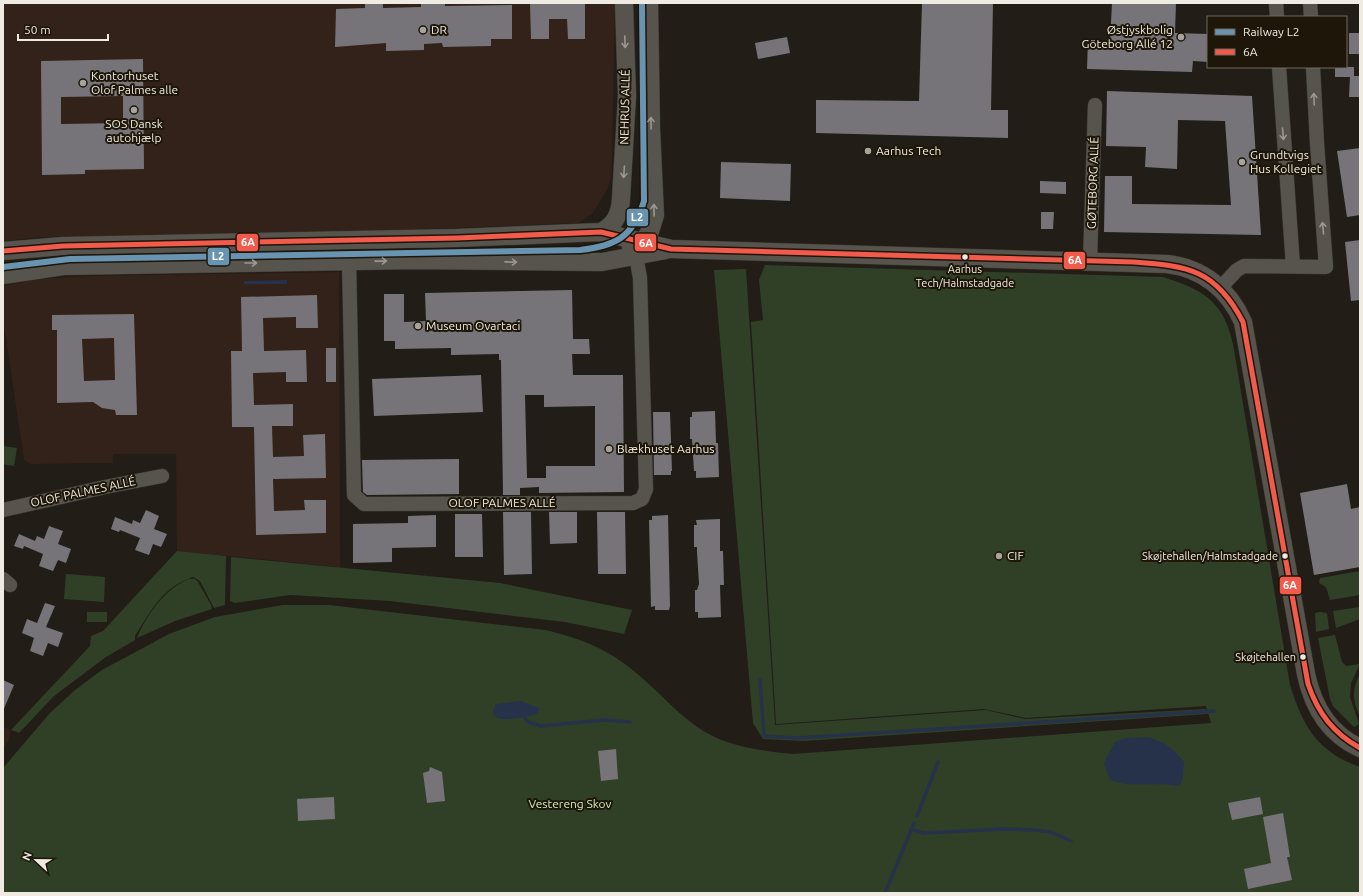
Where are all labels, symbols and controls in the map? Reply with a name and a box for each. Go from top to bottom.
scale bar [18,16,108,42]
legend [1207,16,1347,68]
text: 50 m [24,23,51,36]
place label: DR [431,23,447,36]
place label: Østjyskbolig Göteborg Allé 12 [1081,23,1173,50]
marker: DR [418,25,428,35]
text: Railway L2 [1243,25,1300,38]
marker: Østjyskbolig Göteborg Allé 12 [1176,32,1186,42]
one-way arrow [622,35,629,48]
text: 6A [1243,45,1258,58]
place label: Kontorhuset Olof Palmes alle [91,69,178,96]
street label: NEHRUS ALLÉ [617,69,632,145]
marker: Kontorhuset Olof Palmes alle [78,78,88,88]
one-way arrow [1310,93,1318,106]
marker: SOS Dansk autohjælp [129,105,139,115]
place label: SOS Dansk autohjælp [105,117,163,144]
one-way arrow [647,117,655,130]
one-way arrow [1280,127,1287,140]
street label: GØTEBORG ALLÉ [1084,136,1101,229]
place label: Aarhus Tech [876,144,941,157]
marker: Aarhus Tech [863,146,873,156]
place label: Grundtvigs Hus Kollegiet [1250,148,1322,175]
marker: Grundtvigs Hus Kollegiet [1237,157,1247,167]
one-way arrow [620,165,627,178]
one-way arrow [650,204,658,217]
line badge: L2 [626,208,649,227]
text: L2 [631,211,643,223]
one-way arrow [1319,222,1326,235]
line badge: 6A [236,233,259,252]
line badge: 6A [634,233,657,252]
text: 6A [241,236,255,248]
text: 6A [639,237,653,249]
line badge: L2 [207,247,230,266]
text: L2 [212,250,224,262]
line badge: 6A [1063,251,1086,270]
marker: Aarhus Tech/Halmstadgade [960,252,970,262]
text: 6A [1068,254,1082,266]
one-way arrow [374,257,387,265]
one-way arrow [504,258,517,266]
one-way arrow [244,259,257,267]
place label: Aarhus Tech/Halmstadgade [916,263,1014,289]
place label: Museum Ovartaci [426,319,520,332]
marker: Museum Ovartaci [413,321,423,331]
place label: Blækhuset Aarhus [617,442,715,455]
marker: Blækhuset Aarhus [604,444,614,454]
street label: OLOF PALMES ALLÉ [29,474,137,509]
street label: OLOF PALMES ALLÉ [449,496,556,509]
place label: CIF [1007,549,1024,562]
place label: Skøjtehallen/Halmstadgade [1142,550,1278,562]
marker: CIF [994,551,1004,561]
marker: Skøjtehallen/Halmstadgade [1280,551,1290,561]
line badge: 6A [1279,576,1302,595]
text: 6A [1283,579,1297,591]
place label: Skøjtehallen [1235,651,1296,663]
marker: Skøjtehallen [1298,652,1308,662]
park label: Vestereng Skov [529,797,612,810]
north arrow [16,840,56,880]
text: N [20,850,34,862]

